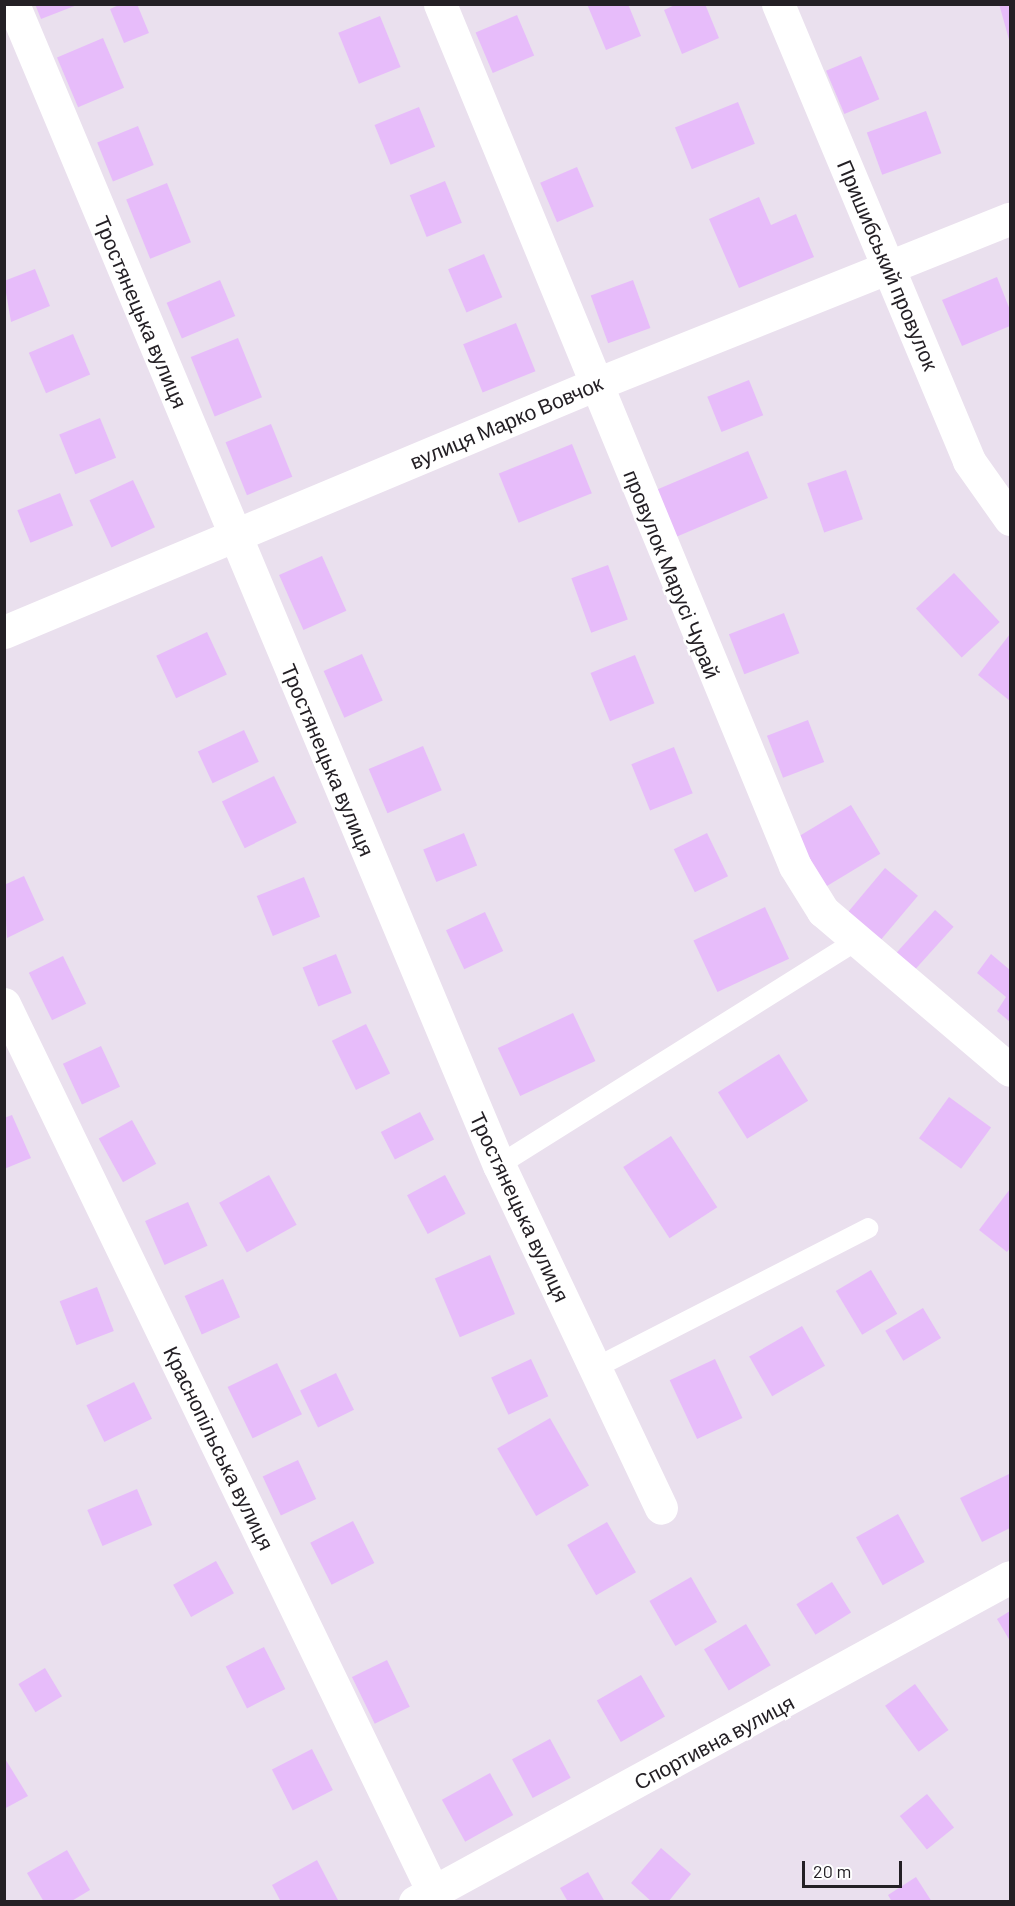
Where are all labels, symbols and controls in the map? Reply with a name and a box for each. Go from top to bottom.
street label: Пришибський провулок [832,156,944,374]
street label: Тростянецька вулиця [89,212,193,412]
street label: вулиця Марко Вовчок [406,370,606,474]
street label: провулок Марусі Чурай [619,466,725,682]
street label: Тростянецька вулиця [276,660,380,860]
street label: Тростянецька вулиця [465,1108,575,1306]
street label: Краснопільська вулиця [159,1342,279,1554]
street label: Спортивна вулиця [630,1689,798,1795]
scale bar [805,1849,906,1887]
text: 20 m [813,1860,851,1882]

